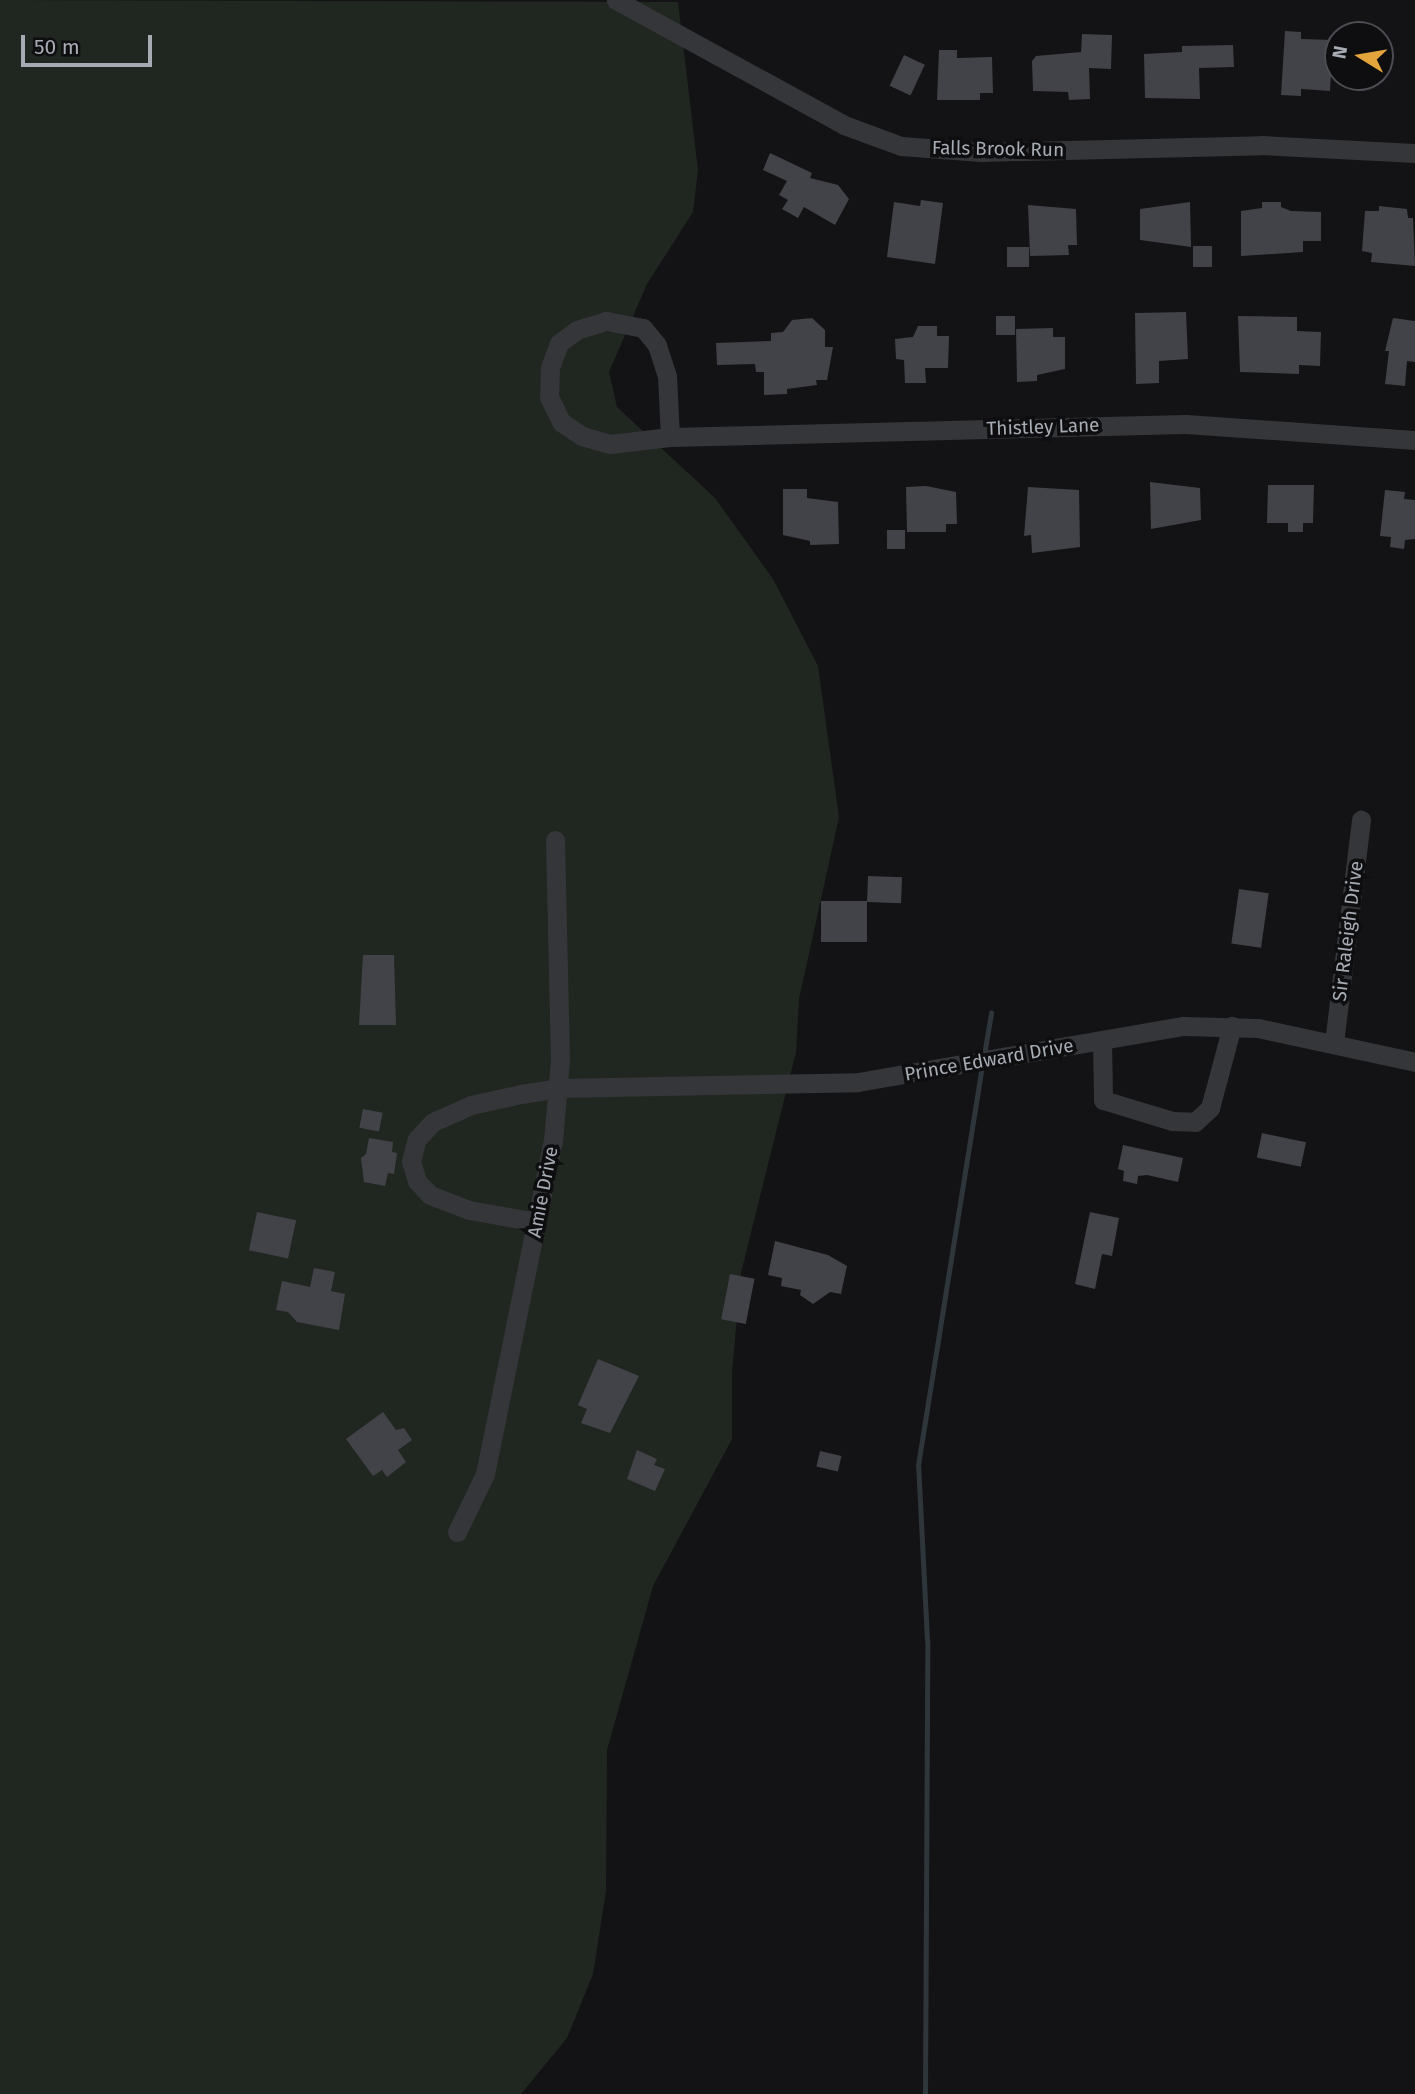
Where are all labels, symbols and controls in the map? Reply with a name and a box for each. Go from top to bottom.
scale bar [24,21,156,65]
north arrow [1324,21,1394,91]
text: 50 m [34,34,80,60]
text: N [1327,44,1352,61]
street label: Falls Brook Run [932,136,1064,162]
street label: Thistley Lane [986,414,1100,440]
street label: Sir Raleigh Drive [1328,859,1368,1003]
street label: Prince Edward Drive [903,1034,1075,1086]
street label: Amie Drive [523,1144,563,1240]

